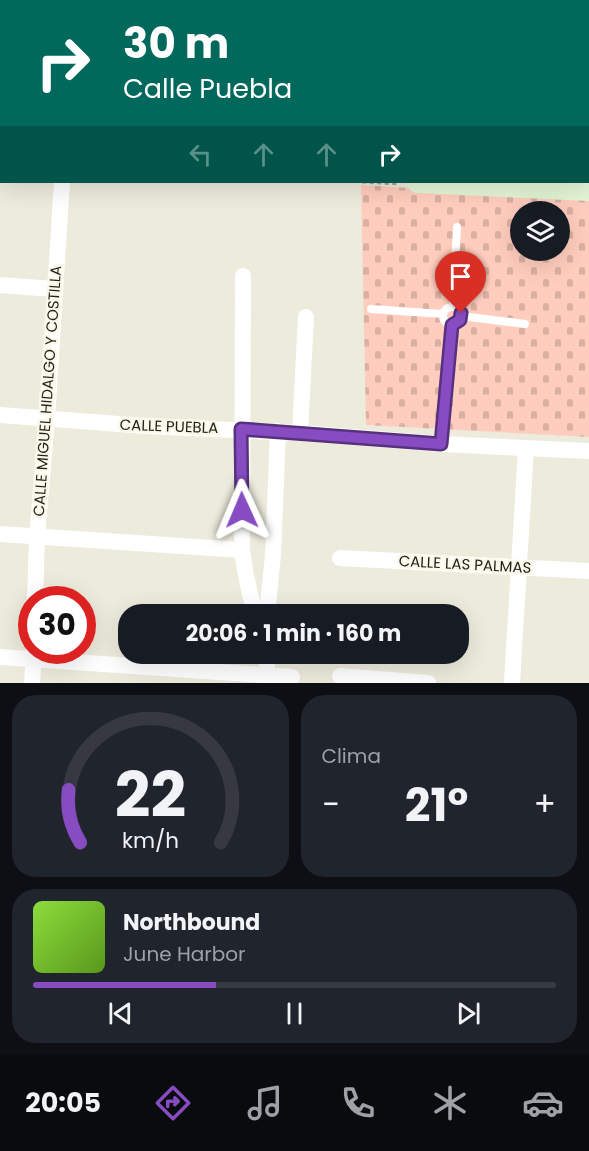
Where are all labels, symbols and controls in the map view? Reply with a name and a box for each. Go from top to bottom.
text: 30 m [123,14,229,73]
icon: right [24,24,102,102]
text: Calle Puebla [123,70,292,107]
icon: left [184,138,217,171]
icon: ahead [247,138,280,171]
icon: ahead [310,138,343,171]
icon: right [373,138,406,171]
map controls [510,201,570,261]
button: layers [510,201,570,261]
pin [435,251,486,313]
icon: arrive [444,260,477,293]
street label: CALLE MIGUEL HIDALGO Y COSTILLA [28,265,66,517]
street label: CALLE PUEBLA [119,414,219,438]
position arrow [210,478,274,542]
street label: CALLE LAS PALMAS [398,550,532,578]
speed limit sign: 30 [18,586,96,664]
text: 20:06 · 1 min · 160 m [186,618,401,649]
text: Clima [322,742,381,770]
text: 22 [115,751,186,839]
text: 21° [405,774,468,837]
text: − [322,781,340,828]
text: + [533,781,556,828]
text: km/h [122,825,179,856]
text: Northbound [123,907,260,938]
text: June Harbor [123,940,246,968]
icon: previous [104,997,137,1030]
icon: pause [278,997,311,1030]
icon: next [452,997,485,1030]
icon: directions [152,1082,194,1124]
icon: music [244,1082,286,1124]
icon: phone [337,1082,379,1124]
icon: climate [429,1082,471,1124]
icon: car [522,1082,564,1124]
text: 20:05 [25,1084,101,1121]

